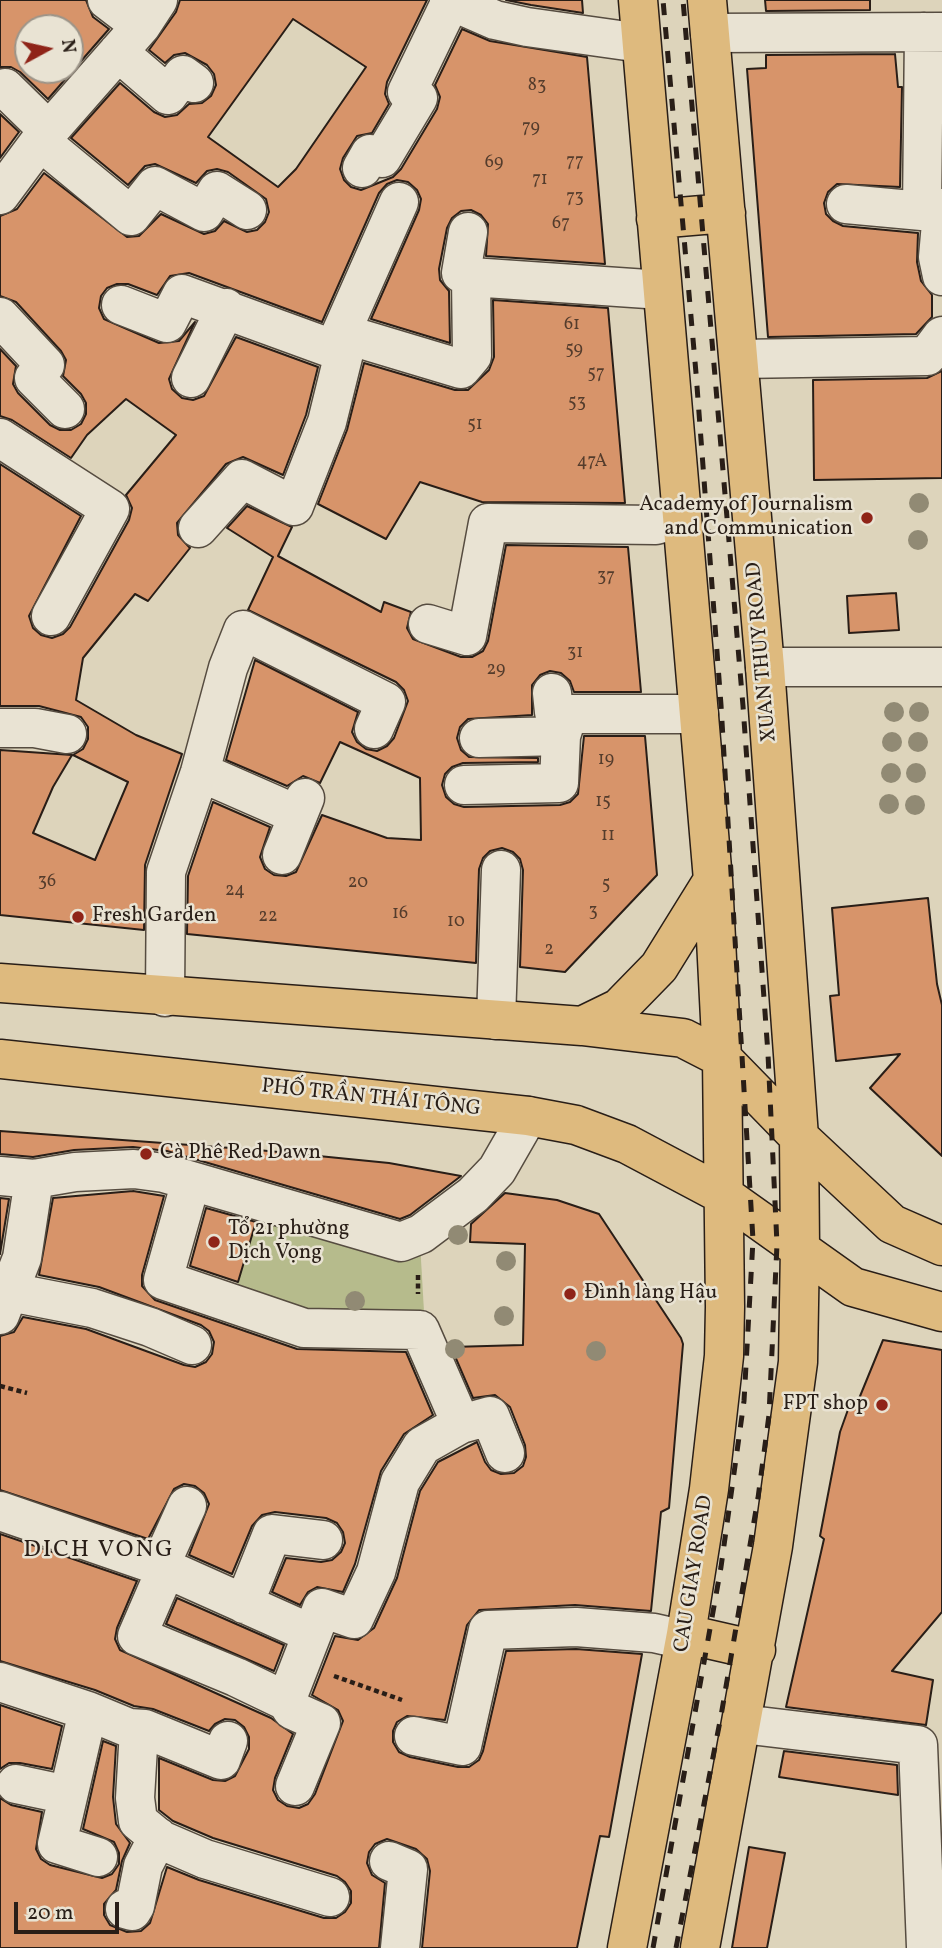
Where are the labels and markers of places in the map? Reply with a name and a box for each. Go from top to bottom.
place label: Academy of Journalism and Communication [639,493,853,543]
marker: Academy of Journalism and Communication [859,510,875,526]
place label: Fresh Garden [92,904,217,930]
marker: Fresh Garden [70,909,86,925]
place label: Cà Phê Red Dawn [160,1141,321,1167]
marker: Cà Phê Red Dawn [138,1146,154,1162]
place label: Tổ 21 phường Dịch Vọng [228,1217,349,1267]
marker: Tổ 21 phường Dịch Vọng [206,1234,222,1250]
place label: Đình làng Hậu [584,1281,717,1307]
marker: Đình làng Hậu [562,1286,578,1302]
place label: FPT shop [783,1392,868,1418]
marker: FPT shop [874,1397,890,1413]

